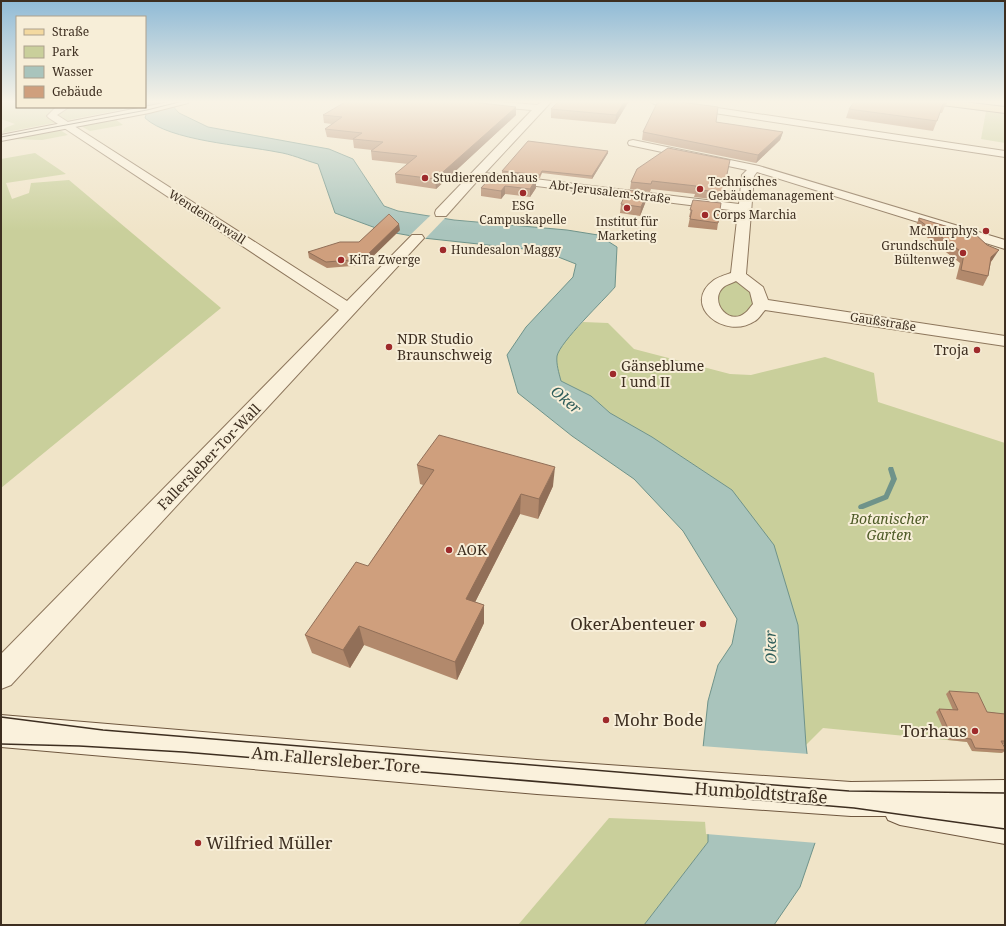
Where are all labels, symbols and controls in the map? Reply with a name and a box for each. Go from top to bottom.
legend [16,16,146,108]
text: Straße [52,23,89,40]
text: Park [52,43,80,60]
text: Wasser [52,63,94,80]
text: Gebäude [52,83,103,100]
place label: Studierendenhaus [433,169,538,186]
marker: Studierendenhaus [420,173,430,183]
place label: Technisches Gebäudemanagement [708,173,834,204]
street label: Abt-Jerusalem-Straße [548,176,672,207]
marker: Technisches Gebäudemanagement [695,184,705,194]
street label: Wendentorwall [165,185,249,248]
marker: ESG Campuskapelle [518,188,528,198]
place label: ESG Campuskapelle [479,197,567,228]
marker: Institut für Marketing [622,203,632,213]
place label: Corps Marchia [713,206,797,223]
marker: Corps Marchia [700,210,710,220]
place label: Institut für Marketing [596,213,659,244]
place label: McMurphys [909,222,978,239]
marker: McMurphys [981,226,991,236]
place label: Grundschule Bültenweg [881,237,956,268]
place label: Hundesalon Maggy [451,241,561,258]
marker: Hundesalon Maggy [438,245,448,255]
marker: Grundschule Bültenweg [958,248,968,258]
place label: KiTa Zwerge [349,251,421,268]
marker: KiTa Zwerge [336,255,346,265]
street label: Gaußstraße [849,308,917,335]
place label: NDR Studio Braunschweig [397,329,492,364]
place label: Troja [934,340,969,359]
marker: NDR Studio Braunschweig [384,342,394,352]
marker: Troja [972,345,982,355]
place label: Gänseblume I und II [621,356,704,391]
marker: Gänseblume I und II [608,369,618,379]
water label: Oker [547,381,587,418]
street label: Fallersleber-Tor-Wall [153,399,265,514]
park label: Botanischer Garten [849,509,929,544]
place label: AOK [457,540,487,559]
marker: AOK [444,545,454,555]
place label: OkerAbenteuer [570,612,695,635]
marker: OkerAbenteuer [698,619,708,629]
water label: Oker [759,629,781,664]
place label: Mohr Bode [614,708,703,731]
marker: Mohr Bode [601,715,611,725]
place label: Torhaus [901,719,967,742]
marker: Torhaus [970,726,980,736]
street label: Am Fallersleber Tore [251,741,421,778]
street label: Humboldtstraße [694,776,828,809]
place label: Wilfried Müller [206,831,333,854]
marker: Wilfried Müller [193,838,203,848]

